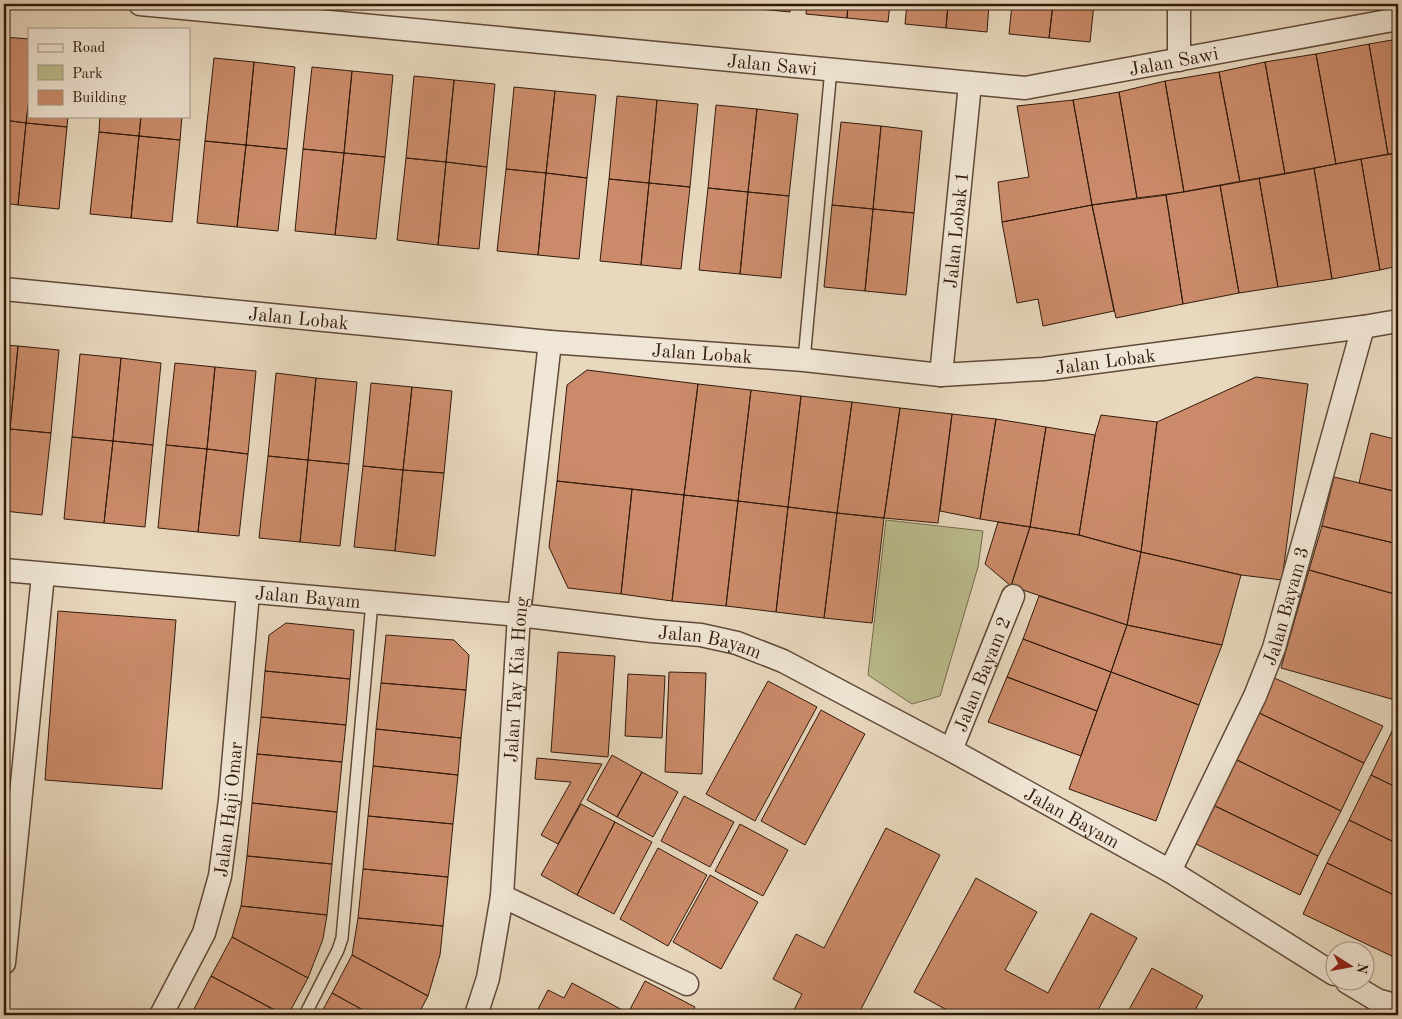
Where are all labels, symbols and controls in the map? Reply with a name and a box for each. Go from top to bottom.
legend [28,28,190,118]
text: Road [72,41,106,56]
street label: Jalan Sawi [1128,45,1220,81]
street label: Jalan Sawi [726,53,818,80]
text: Park [72,67,103,82]
text: Building [72,91,127,106]
street label: Jalan Lobak 1 [943,171,973,289]
street label: Jalan Lobak [247,306,350,334]
street label: Jalan Lobak [651,342,753,368]
street label: Jalan Lobak [1054,347,1157,379]
street label: Jalan Bayam 3 [1261,545,1314,669]
street label: Jalan Bayam [254,585,361,613]
street label: Jalan Tay Kia Hong [503,595,533,763]
street label: Jalan Bayam 2 [952,615,1016,735]
street label: Jalan Bayam [657,625,764,664]
street label: Jalan Haji Omar [213,741,247,879]
street label: Jalan Bayam [1020,785,1122,853]
north arrow [1324,942,1374,992]
text: N [1354,962,1370,975]

